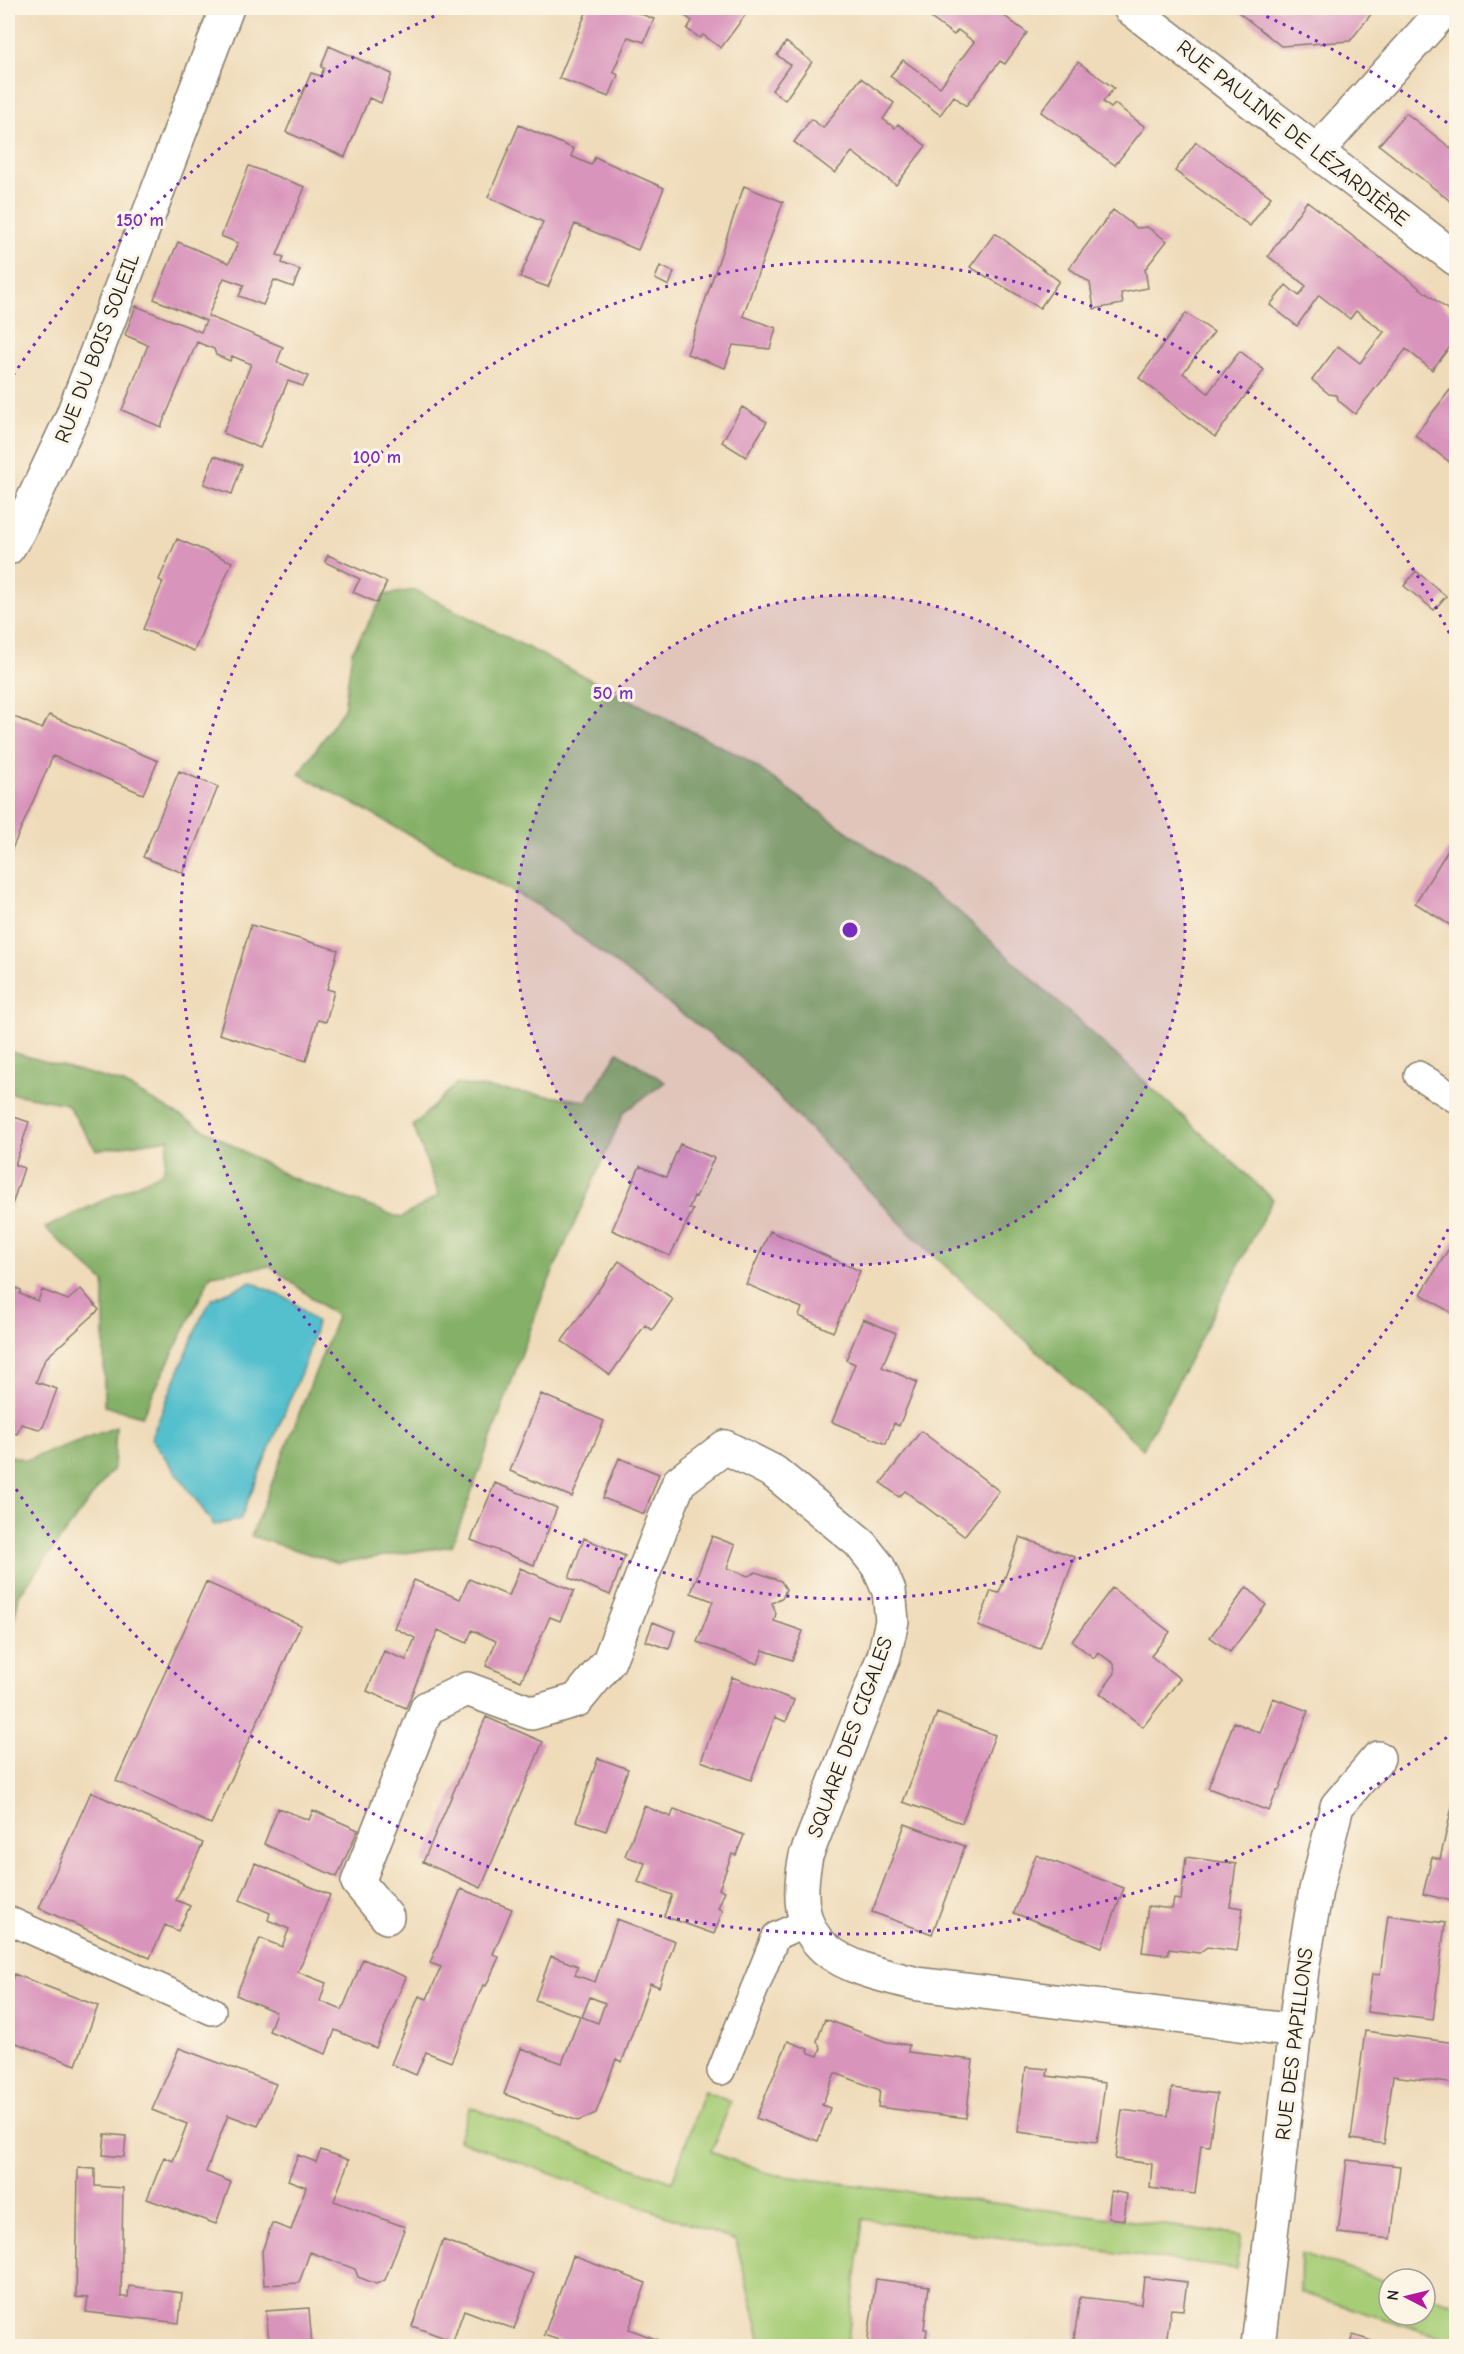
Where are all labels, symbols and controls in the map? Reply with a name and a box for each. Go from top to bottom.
street label: RUE PAULINE DE LÉZARDIÈRE [1172,35,1414,231]
text: 150 m [116,210,164,231]
street label: RUE DU BOIS SOLEIL [50,249,144,446]
text: 100 m [353,447,401,468]
text: 50 m [593,683,633,704]
centre of rings [840,920,860,940]
street label: SQUARE DES CIGALES [802,1633,898,1841]
street label: RUE DES PAPILLONS [1270,1946,1318,2142]
north arrow [1377,2267,1437,2327]
text: N [1384,2289,1403,2302]

